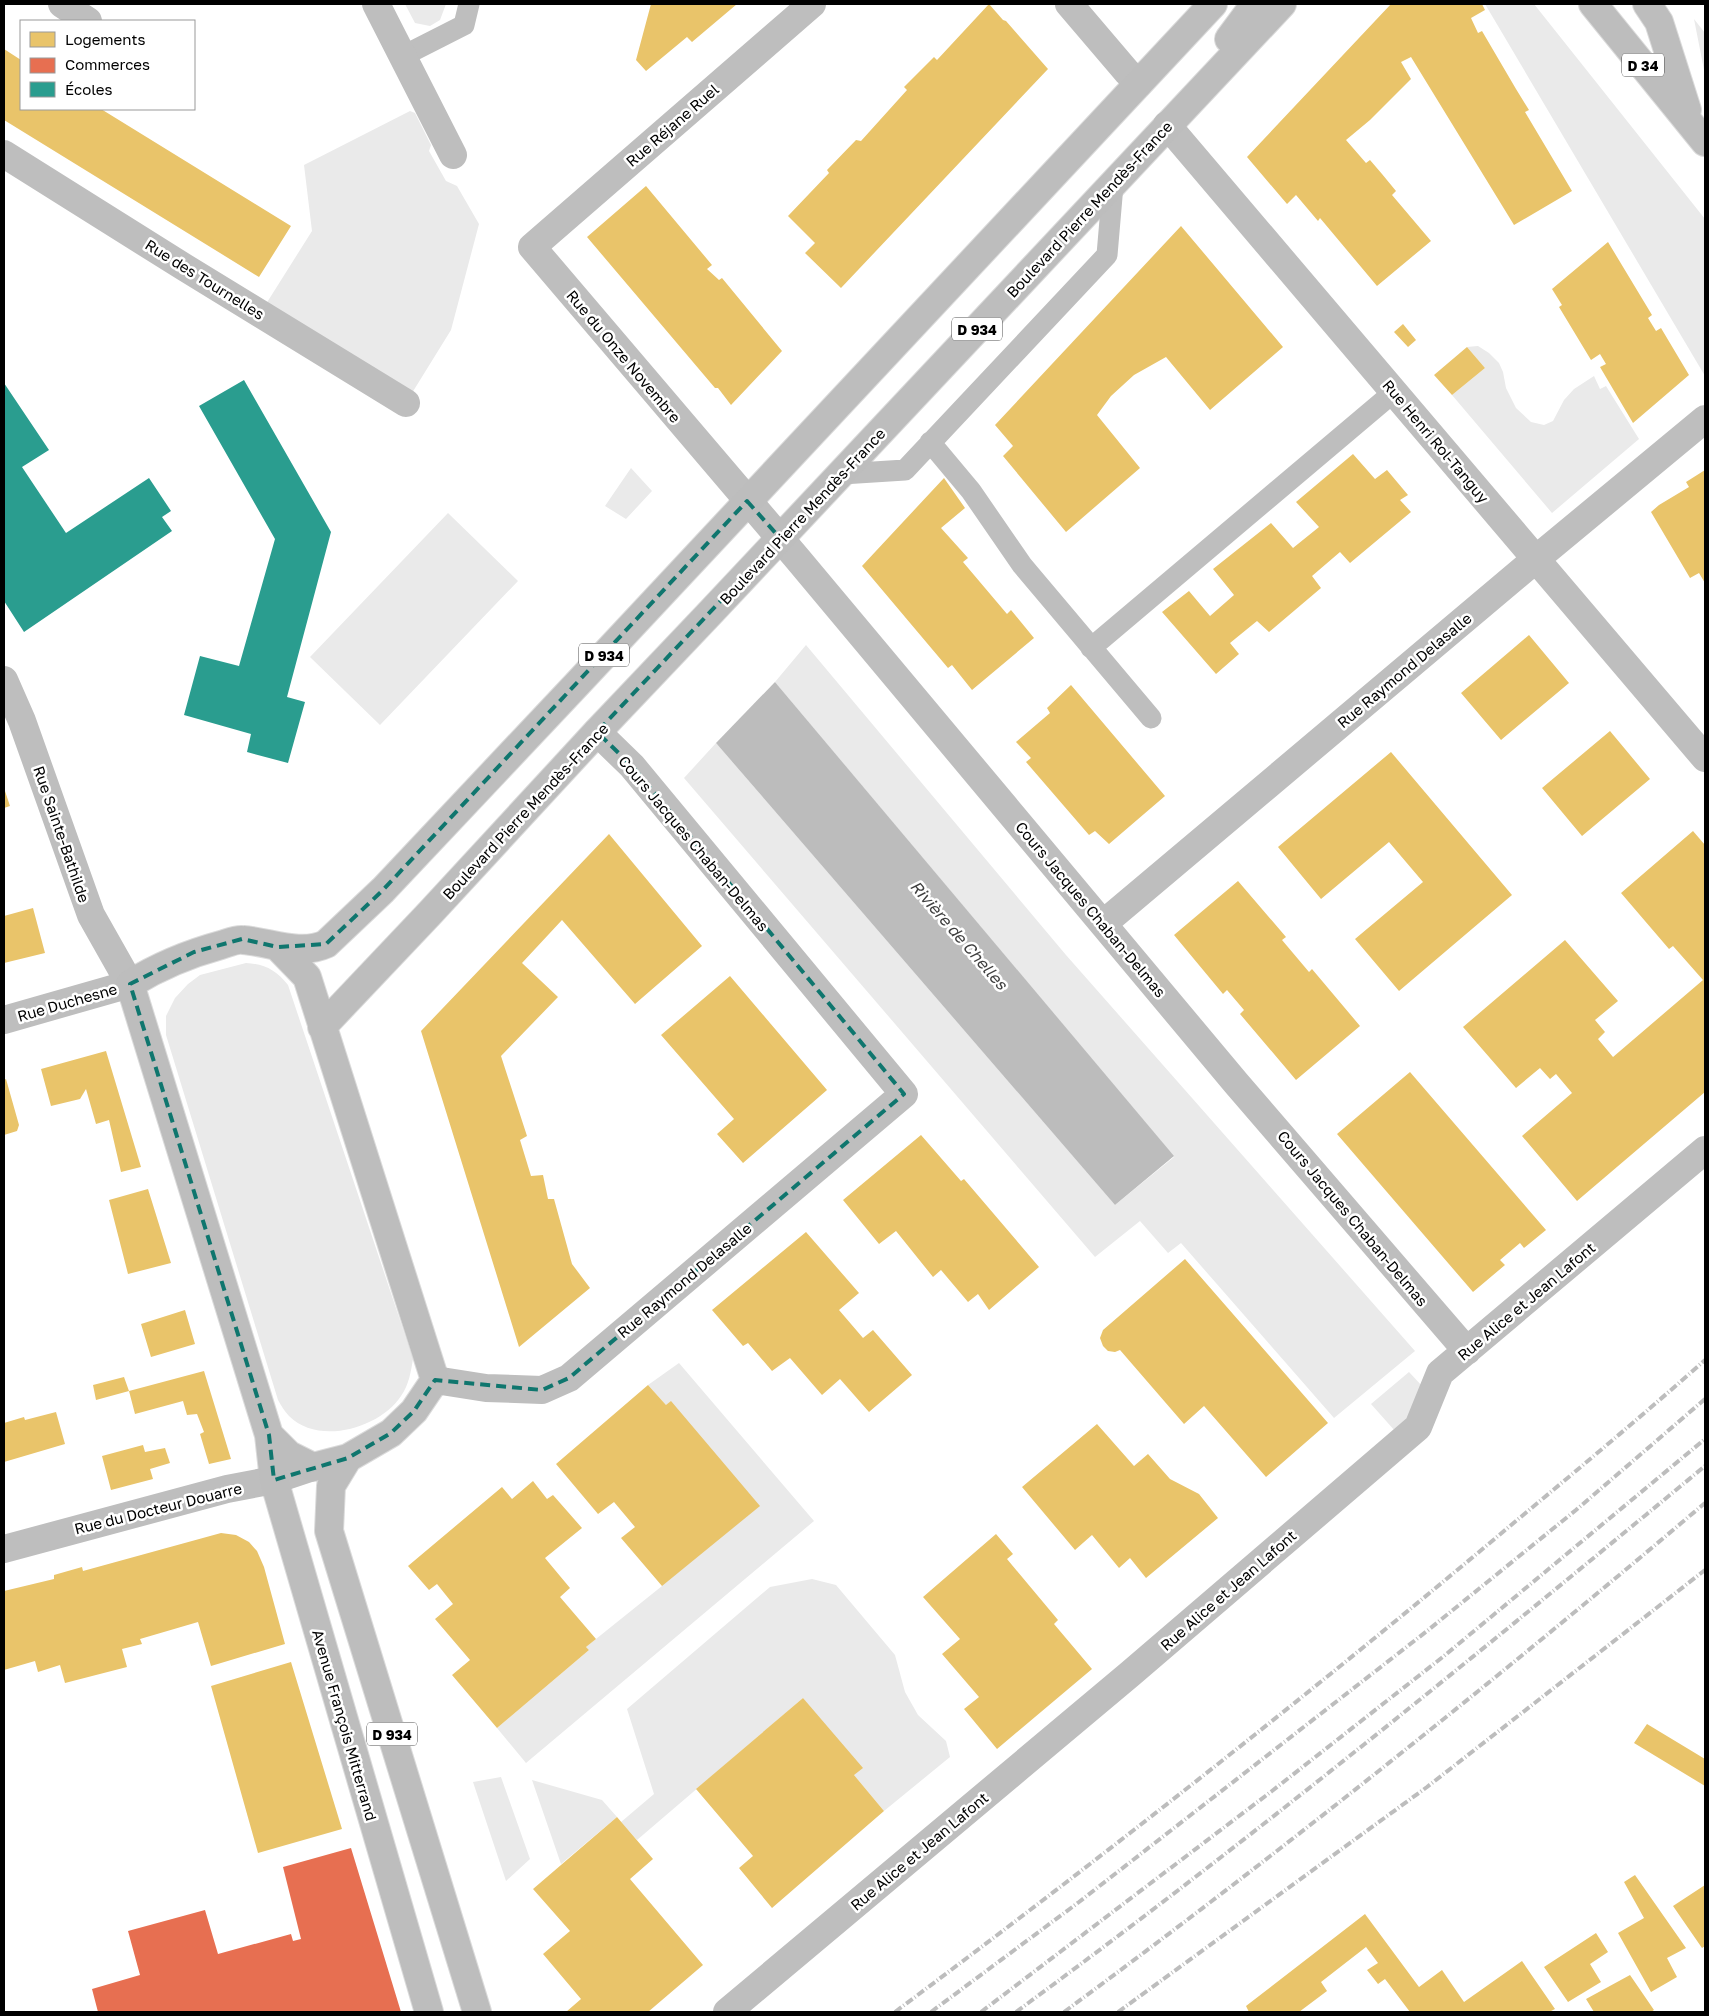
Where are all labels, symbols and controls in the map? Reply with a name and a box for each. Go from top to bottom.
legend [20,20,195,110]
text: Logements [65,30,145,48]
road number: D 34 [1622,54,1664,76]
text: Commerces [65,55,150,73]
text: Écoles [65,80,113,98]
street label: Rue Réjane Ruel [622,80,722,170]
street label: Boulevard Pierre Mendès-France [1002,117,1176,301]
street label: Rue des Tournelles [142,235,268,323]
street label: Rue du Onze Novembre [563,286,685,426]
road number: D 934 [952,318,1002,340]
street label: Rue Henri Rol-Tanguy [1379,376,1493,507]
street label: Boulevard Pierre Mendès-France [715,424,889,608]
street label: Rue Raymond Delasalle [1333,608,1475,731]
road number: D 934 [579,644,629,666]
street label: Boulevard Pierre Mendès-France [438,719,612,903]
street label: Cours Jacques Chaban-Delmas [615,752,773,935]
street label: Rue Sainte-Bathilde [30,763,94,905]
street label: Cours Jacques Chaban-Delmas [1012,818,1170,1001]
water label: Rivière de Chelles [906,876,1013,995]
street label: Rue Duchesne [15,979,119,1025]
street label: Cours Jacques Chaban-Delmas [1274,1127,1432,1310]
street label: Rue Raymond Delasalle [613,1218,755,1341]
street label: Rue Alice et Jean Lafont [1454,1238,1598,1364]
street label: Rue du Docteur Douarre [72,1478,244,1538]
street label: Rue Alice et Jean Lafont [1156,1526,1300,1654]
street label: Avenue François Mitterrand [309,1627,381,1823]
road number: D 934 [367,1722,417,1746]
street label: Rue Alice et Jean Lafont [847,1788,991,1914]

